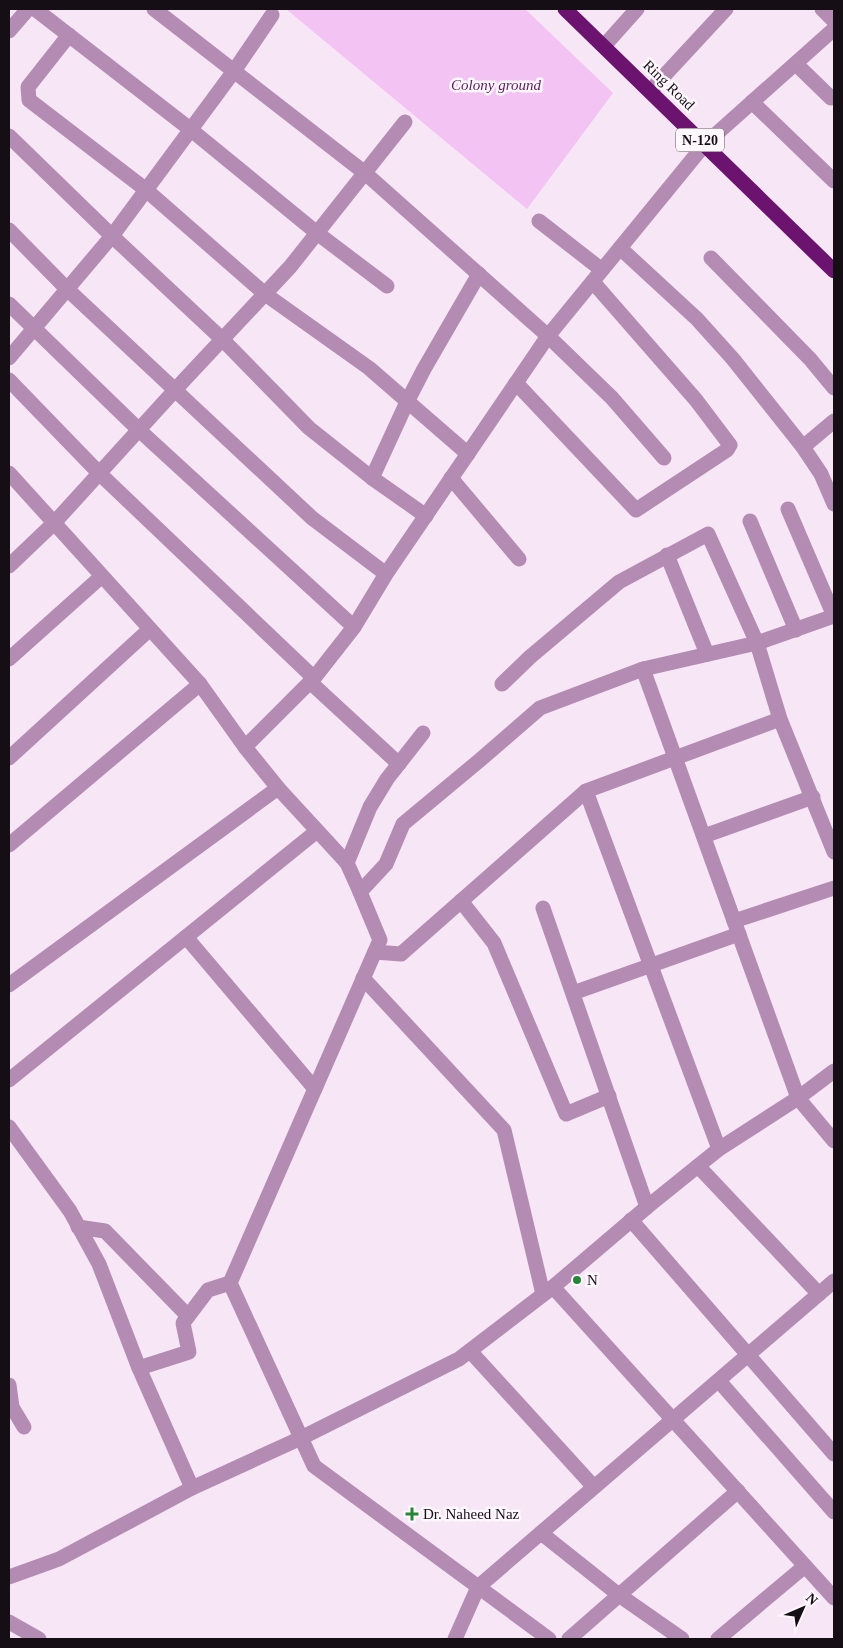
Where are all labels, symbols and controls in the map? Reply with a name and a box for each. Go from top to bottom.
street label: Ring Road [640,57,698,114]
park label: Colony ground [451,77,541,93]
road number: N-120 [676,128,724,152]
place label: N [587,1272,598,1288]
marker: N [571,1274,583,1286]
place label: Dr. Naheed Naz [423,1506,520,1522]
marker: Dr. Naheed Naz [405,1507,419,1521]
north arrow [778,1583,828,1633]
text: N [803,1590,821,1608]

